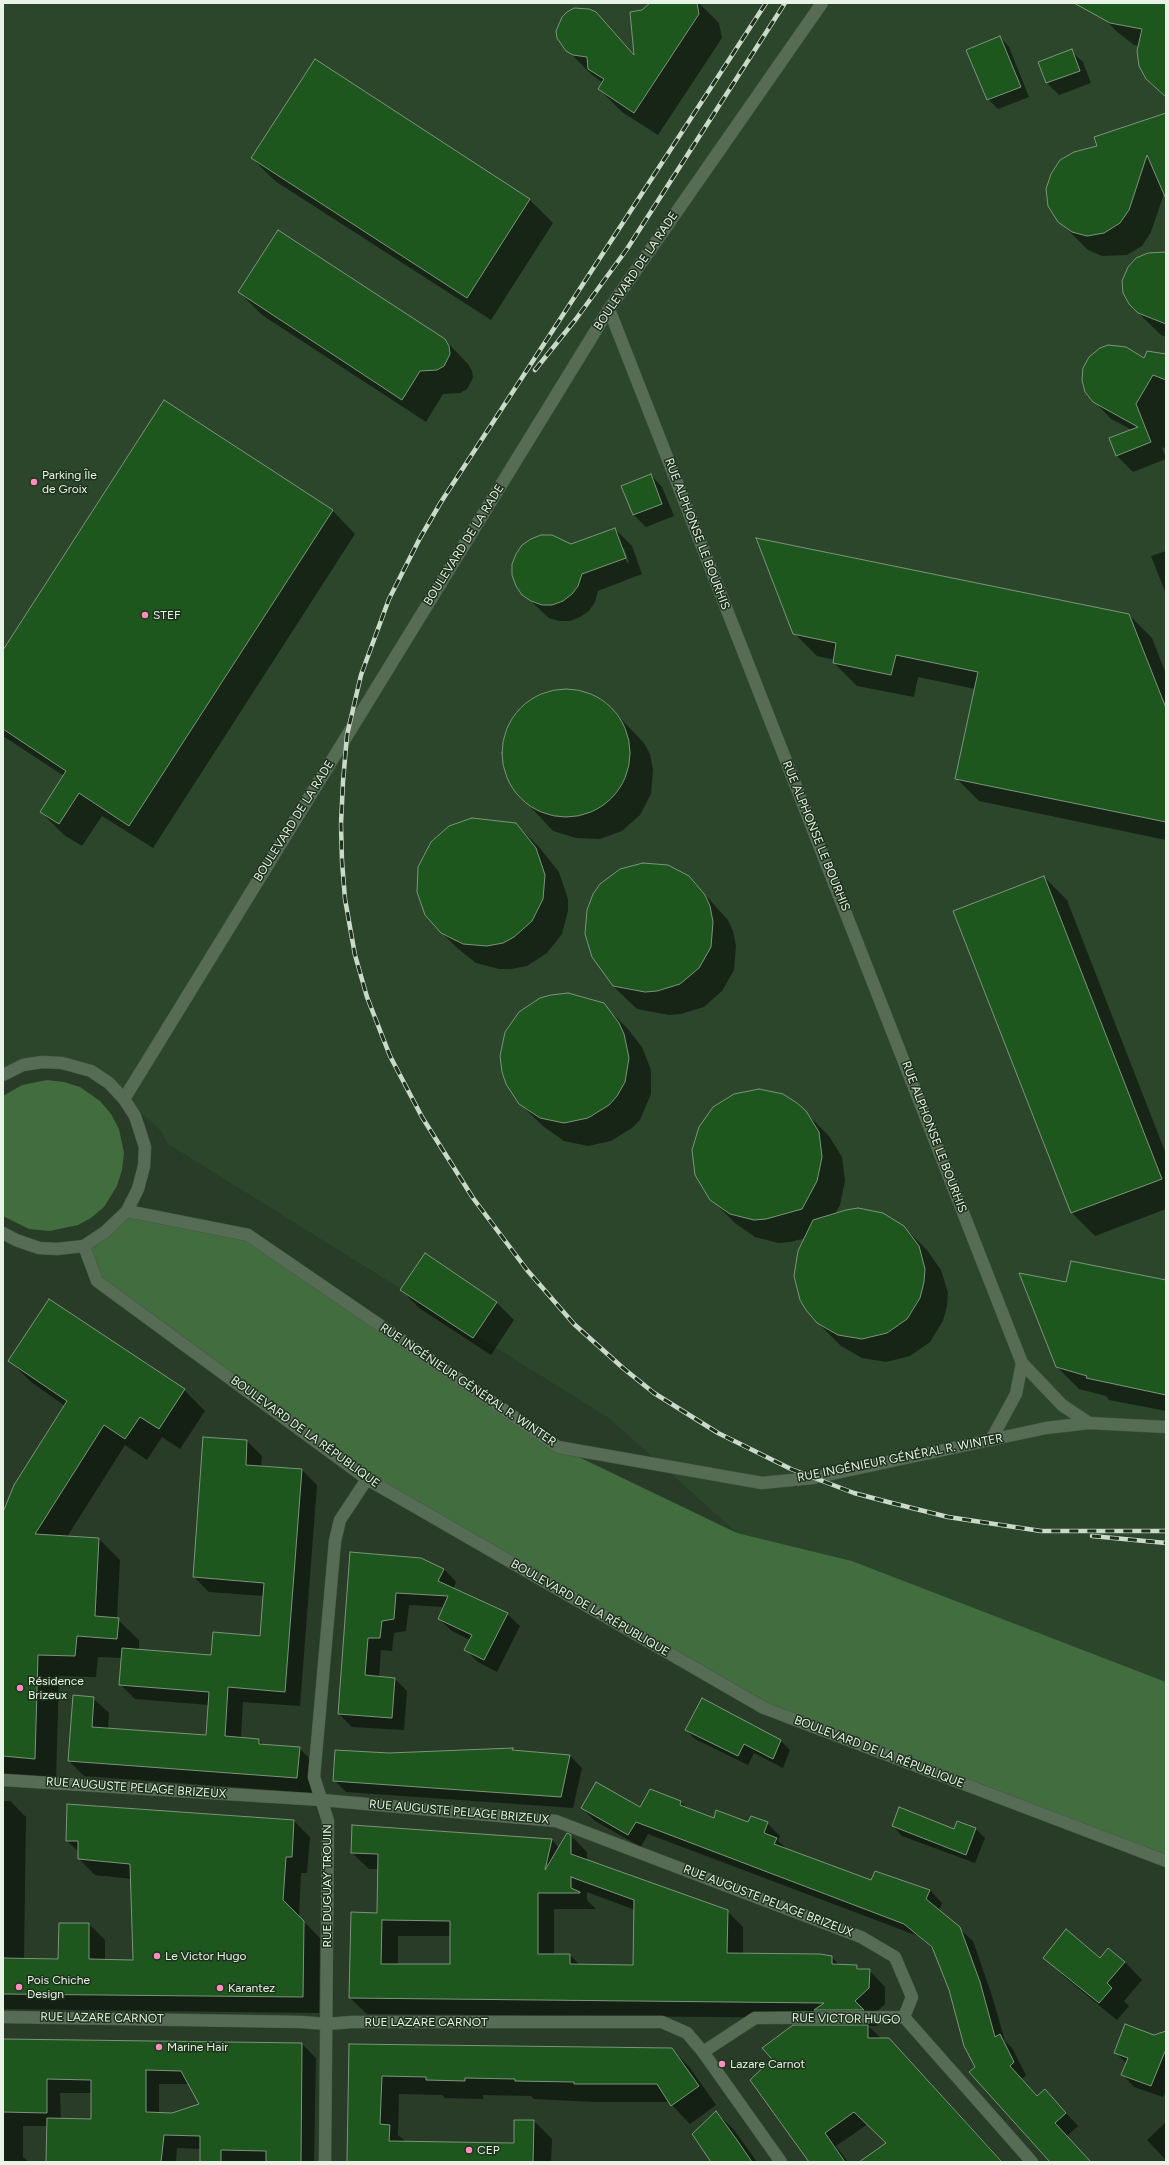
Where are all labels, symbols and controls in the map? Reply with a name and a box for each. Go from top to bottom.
street label: BOULEVARD DE LA RADE [591,209,681,333]
street label: RUE ALPHONSE LE BOURHIS [661,456,733,612]
place label: Parking Île de Groix [42,468,97,496]
marker: Parking Île de Groix [29,477,39,487]
street label: BOULEVARD DE LA RADE [421,482,507,608]
place label: STEF [153,608,181,622]
marker: STEF [140,610,150,620]
street label: BOULEVARD DE LA RADE [251,758,337,884]
street label: RUE ALPHONSE LE BOURHIS [779,759,853,913]
street label: RUE ALPHONSE LE BOURHIS [898,1059,970,1215]
street label: RUE INGÉNIEUR GÉNÉRAL R. WINTER [377,1321,559,1449]
street label: BOULEVARD DE LA RÉPUBLIQUE [228,1373,382,1491]
street label: RUE INGÉNIEUR GÉNÉRAL R. WINTER [796,1431,1004,1485]
street label: BOULEVARD DE LA RÉPUBLIQUE [508,1557,672,1659]
place label: Résidence Brizeux [28,1674,84,1702]
marker: Résidence Brizeux [15,1683,25,1693]
street label: BOULEVARD DE LA RÉPUBLIQUE [792,1713,966,1791]
street label: RUE AUGUSTE PELAGE BRIZEUX [46,1775,226,1801]
street label: RUE AUGUSTE PELAGE BRIZEUX [369,1797,549,1827]
street label: RUE DUGUAY TROUIN [320,1824,334,1948]
street label: RUE AUGUSTE PELAGE BRIZEUX [681,1862,855,1940]
place label: Le Victor Hugo [165,1949,247,1963]
marker: Le Victor Hugo [152,1951,162,1961]
place label: Pois Chiche Design [27,1973,90,2001]
place label: Karantez [228,1981,275,1995]
marker: Pois Chiche Design [14,1982,24,1992]
marker: Karantez [215,1983,225,1993]
street label: RUE LAZARE CARNOT [40,2010,164,2026]
street label: RUE VICTOR HUGO [792,2011,900,2027]
street label: RUE LAZARE CARNOT [364,2015,488,2029]
place label: Marine Hair [167,2040,228,2054]
marker: Marine Hair [154,2042,164,2052]
place label: Lazare Carnot [730,2057,805,2071]
marker: Lazare Carnot [717,2059,727,2069]
place label: CEP [477,2143,500,2157]
marker: CEP [464,2145,474,2155]

